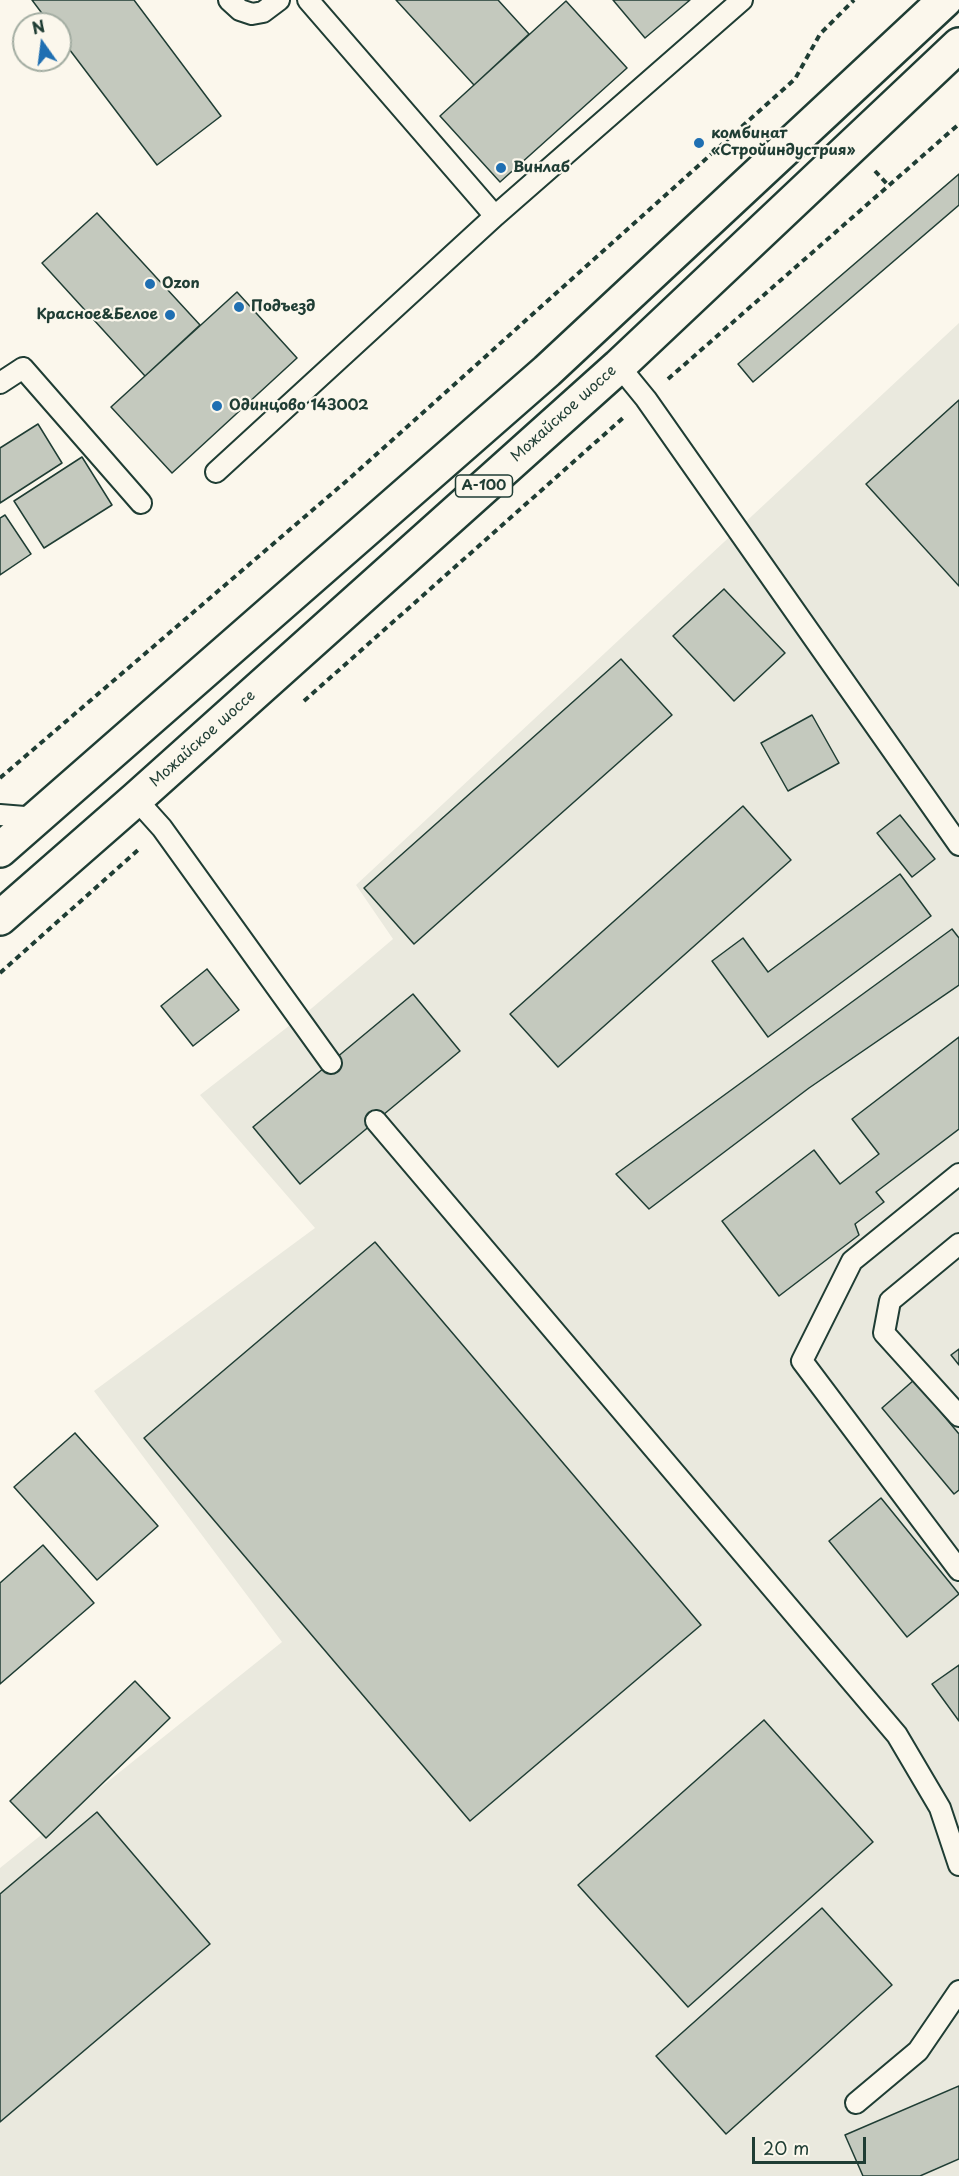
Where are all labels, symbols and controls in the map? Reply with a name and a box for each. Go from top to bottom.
north arrow [12,12,72,72]
text: N [29,13,47,40]
place label: комбинат «Стройиндустрия» [711,125,855,160]
marker: комбинат «Стройиндустрия» [692,136,706,150]
place label: Винлаб [513,159,570,177]
marker: Винлаб [494,161,508,175]
place label: Ozon [162,275,200,293]
marker: Ozon [143,277,157,291]
place label: Подъезд [251,298,315,316]
marker: Подъезд [232,300,246,314]
place label: Красное&Белое [36,306,158,324]
marker: Красное&Белое [163,308,177,322]
street label: Можайское шоссе [508,362,620,466]
place label: Одинцово 143002 [229,397,369,415]
marker: Одинцово 143002 [210,399,224,413]
road number: А-100 [456,475,512,497]
street label: Можайское шоссе [147,687,259,791]
scale bar [755,2125,869,2163]
text: 20 m [763,2134,809,2161]

